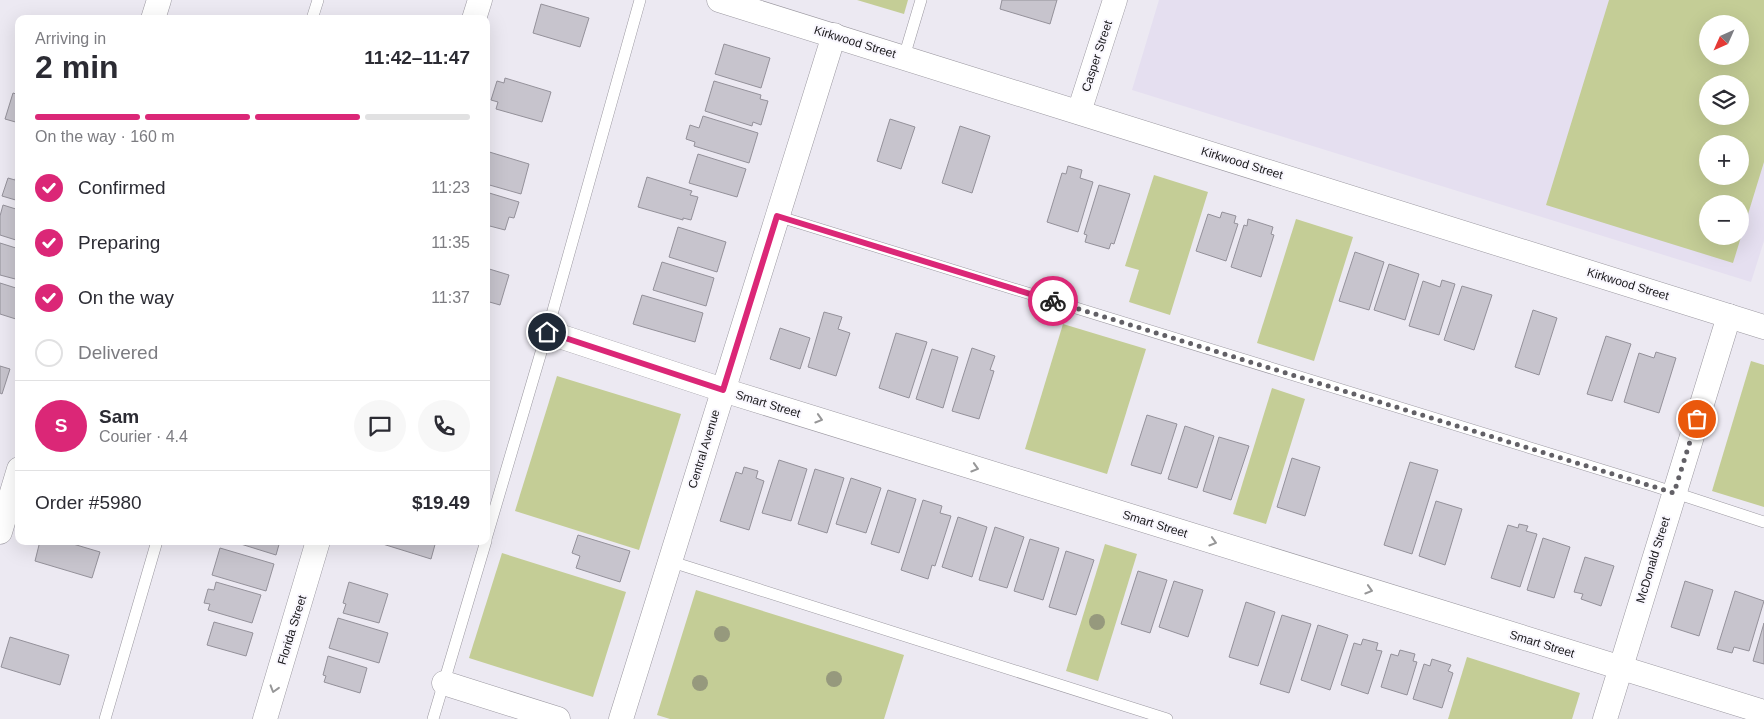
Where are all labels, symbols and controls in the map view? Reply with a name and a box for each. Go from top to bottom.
north arrow [1699,15,1749,65]
map controls [1699,15,1749,245]
street label: Casper Street [1079,18,1115,93]
street label: Kirkwood Street [812,23,898,61]
text: Arriving in [35,30,106,47]
text: 11:42–11:47 [364,47,470,68]
text: 2 min [35,49,119,85]
button: layers [1699,75,1749,125]
text: On the way · 160 m [35,128,175,145]
button: + [1699,135,1749,185]
street label: Kirkwood Street [1199,144,1285,182]
icon: check [35,174,63,202]
text: Confirmed [78,177,166,198]
text: 11:23 [431,179,470,196]
button: − [1699,195,1749,245]
icon: check [35,229,63,257]
text: Preparing [78,232,160,253]
text: 11:35 [431,234,470,251]
street label: Kirkwood Street [1585,265,1671,303]
courier [1028,276,1078,326]
icon: check [35,284,63,312]
text: On the way [78,287,174,308]
icon: bike [1039,287,1067,315]
text: 11:37 [431,289,470,306]
pin [526,311,568,353]
icon: home [533,318,561,346]
text: Delivered [78,342,158,363]
street label: Smart Street [734,387,803,421]
pin [1676,398,1718,440]
button: chat [354,400,406,452]
button: phone [418,400,470,452]
icon: bag [1683,405,1711,433]
text: Sam [99,406,139,427]
street label: Central Avenue [685,408,723,490]
one-way arrow [815,414,823,424]
text: S [55,415,67,436]
text: Courier · 4.4 [99,428,188,445]
one-way arrow [970,462,978,472]
text: Order #5980 [35,492,142,513]
text: $19.49 [412,492,470,513]
street label: Smart Street [1121,507,1190,541]
street label: McDonald Street [1633,515,1673,605]
one-way arrow [1209,536,1217,546]
one-way arrow [1364,584,1372,594]
street label: Florida Street [275,593,309,666]
street label: Smart Street [1508,627,1577,661]
one-way arrow [270,684,280,692]

